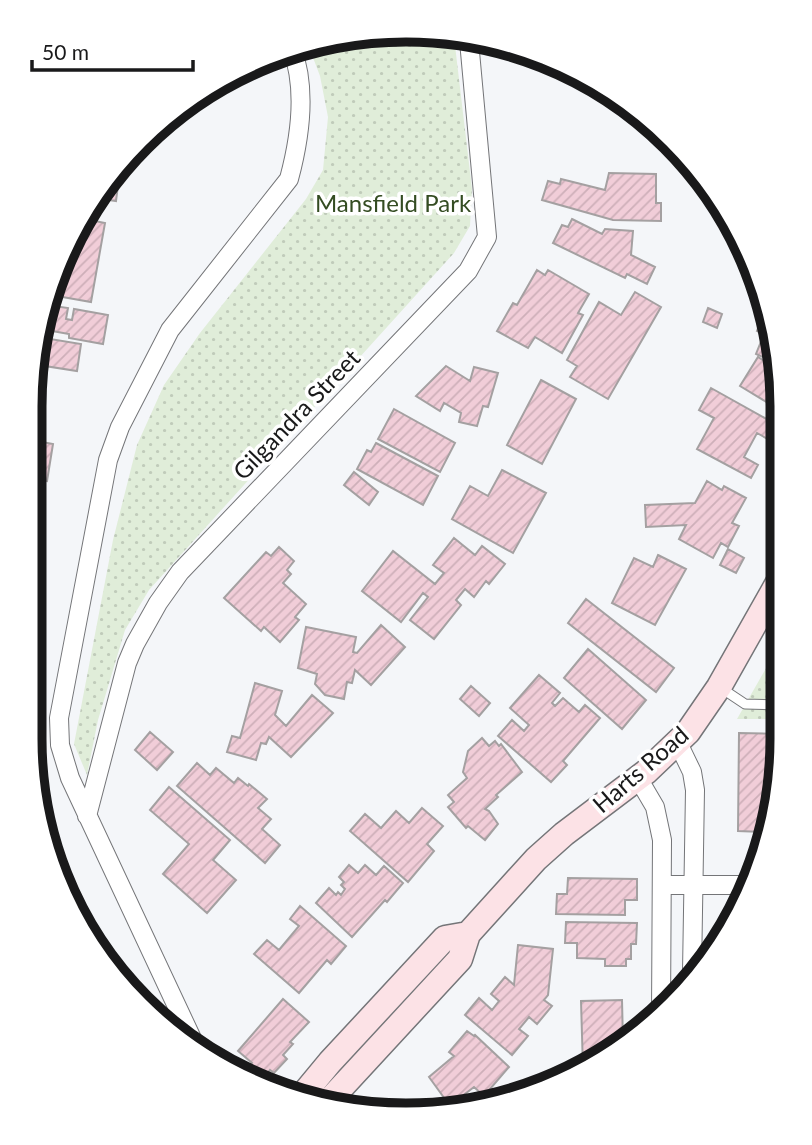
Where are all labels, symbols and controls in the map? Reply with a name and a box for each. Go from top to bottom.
scale bar [32,28,192,72]
text: 50 m [42,39,89,64]
park label: Mansfield Park [315,188,472,217]
street label: Gilgandra Street [226,342,366,485]
street label: Harts Road [586,720,694,818]

